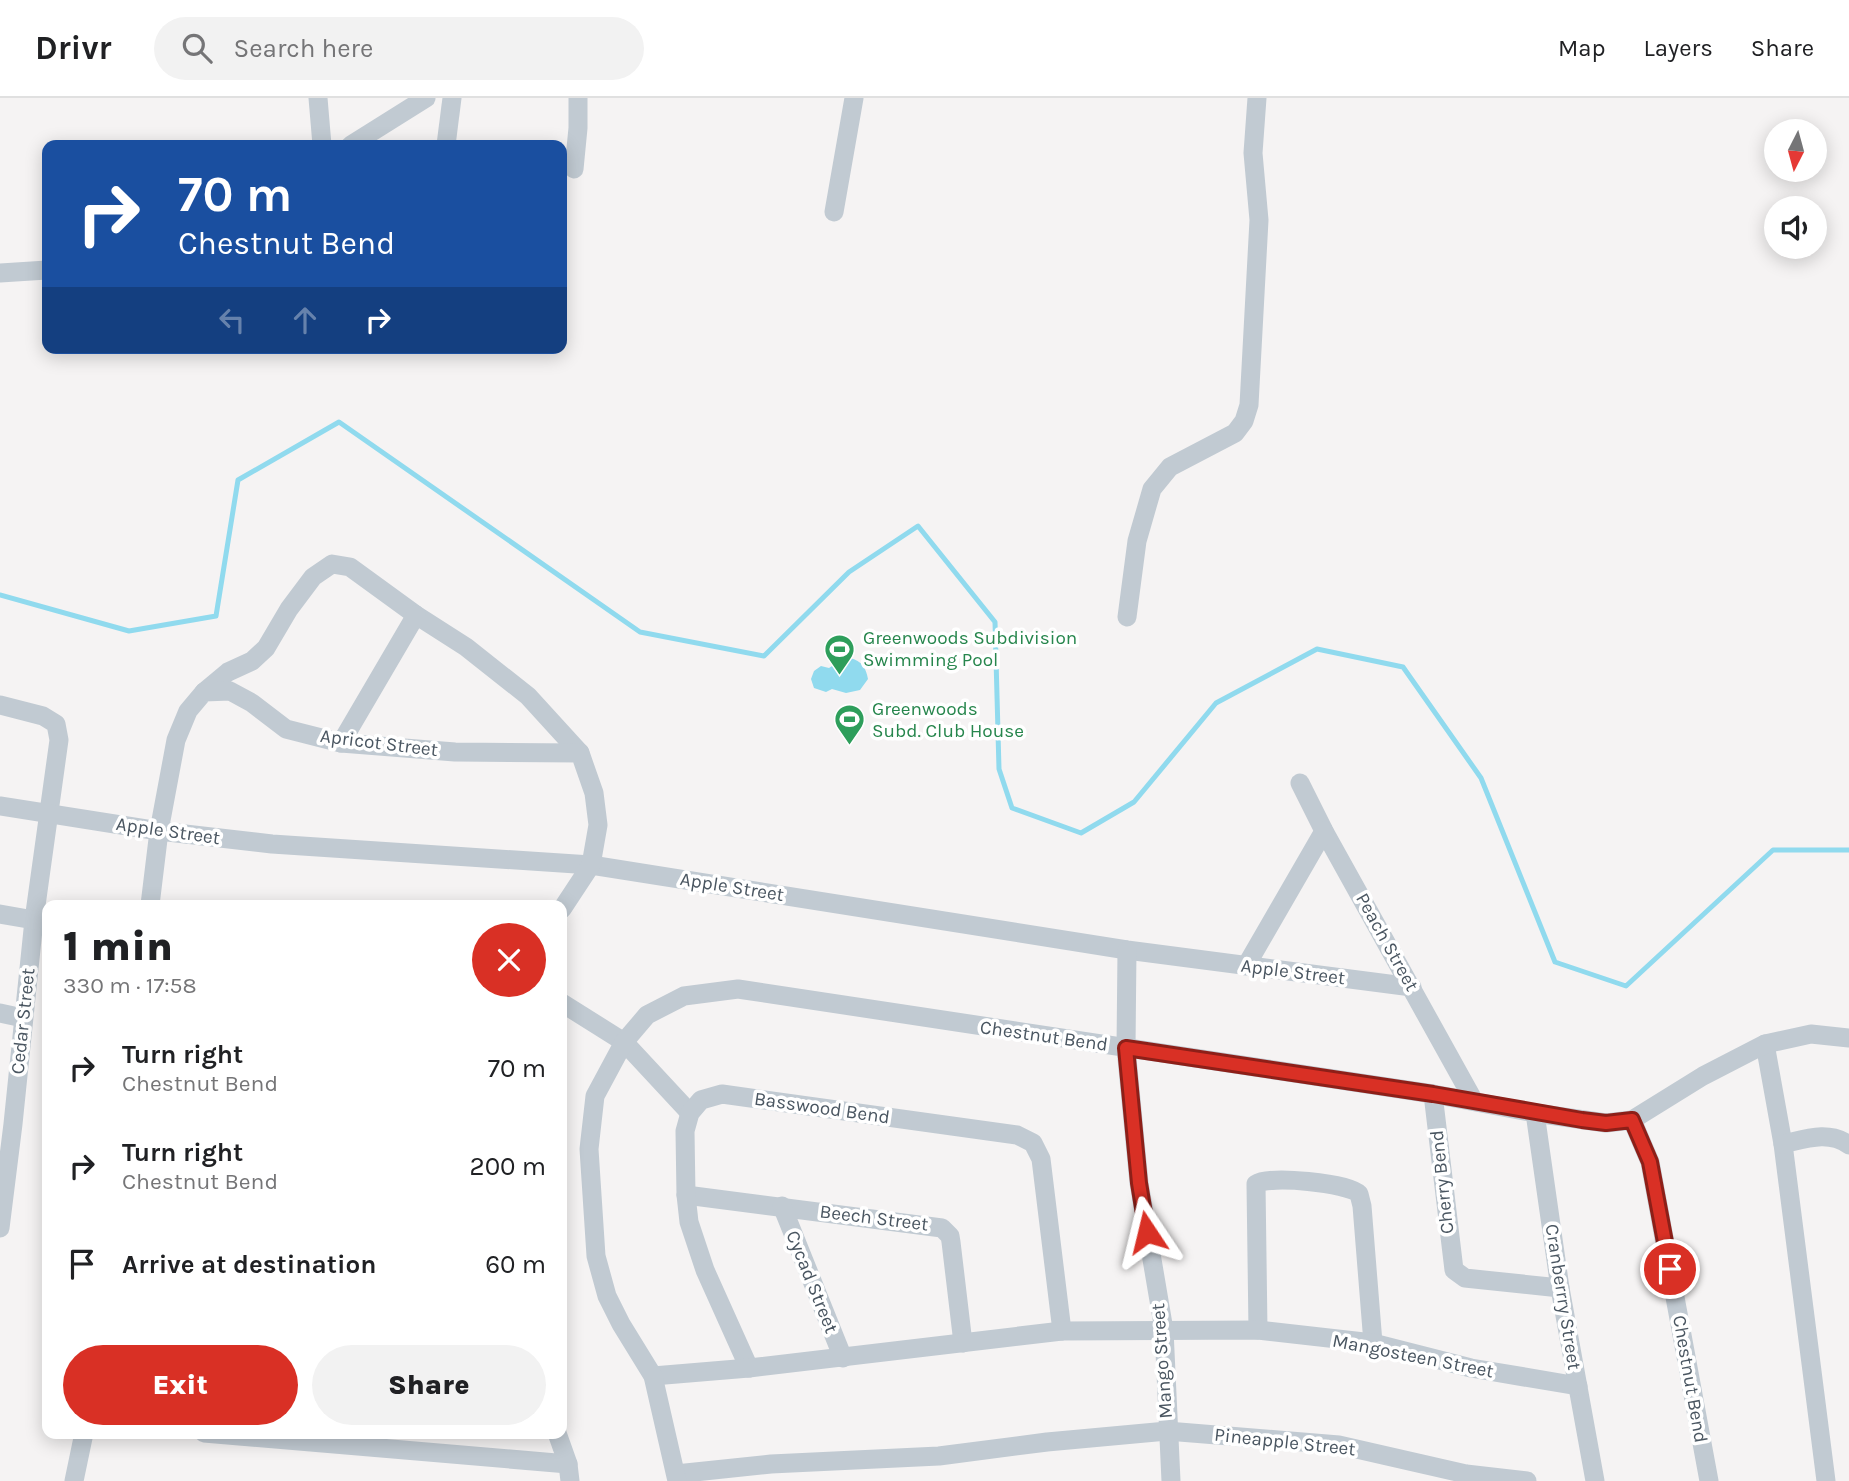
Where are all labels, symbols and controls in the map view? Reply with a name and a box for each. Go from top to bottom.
search box [154,17,644,80]
text: Drivr [35,29,112,67]
icon: search [178,29,216,67]
text: Search here [234,33,373,64]
text: Map [1558,34,1606,62]
text: Layers [1644,34,1713,62]
text: Share [1751,34,1814,62]
north arrow [1764,119,1827,182]
map controls [1764,119,1827,259]
text: 70 m [178,166,292,223]
icon: right [63,168,154,259]
button: sound [1764,196,1827,259]
text: Chestnut Bend [178,225,395,262]
icon: left [213,301,251,339]
icon: ahead [286,301,324,339]
icon: right [359,301,397,339]
place label: Greenwoods Subdivision Swimming Pool [863,627,1077,671]
sports icon: Greenwoods Subdivision Swimming Pool [823,632,857,676]
place label: Greenwoods Subd. Club House [872,698,1024,742]
sports icon: Greenwoods Subd. Club House [832,703,866,747]
street label: Apricot Street [319,725,439,761]
street label: Apple Street [115,813,221,849]
street label: Apple Street [678,868,786,906]
street label: Peach Street [1351,889,1423,995]
text: 1 min [63,921,173,971]
button: close [472,923,546,997]
street label: Apple Street [1240,955,1346,989]
street label: Cedar Street [6,967,40,1075]
text: 330 m · 17:58 [63,972,197,999]
street label: Chestnut Bend [979,1016,1109,1056]
text: Turn right [122,1039,243,1070]
icon: right [63,1049,101,1087]
text: 70 m [488,1053,546,1084]
text: Chestnut Bend [122,1070,278,1097]
street label: Basswood Bend [753,1088,891,1128]
street label: Cherry Bend [1426,1129,1458,1235]
text: Turn right [122,1137,243,1168]
icon: right [63,1147,101,1185]
text: 200 m [470,1151,546,1182]
text: Chestnut Bend [122,1168,278,1195]
position arrow [1110,1195,1184,1269]
street label: Beech Street [818,1200,930,1236]
street label: Cranberrry Street [1541,1222,1585,1372]
street label: Cycad Street [781,1227,843,1337]
pin [1640,1239,1700,1299]
icon: arrive [63,1245,101,1283]
text: Arrive at destination [122,1249,376,1280]
text: 60 m [485,1249,546,1280]
icon: arrive [1651,1250,1689,1288]
street label: Mango Street [1147,1302,1177,1420]
street label: Chestnut Bend [1668,1314,1712,1444]
street label: Mangosteen Street [1330,1330,1496,1382]
button: Exit [63,1345,298,1425]
button: Share [312,1345,546,1425]
street label: Pineapple Street [1213,1424,1357,1460]

